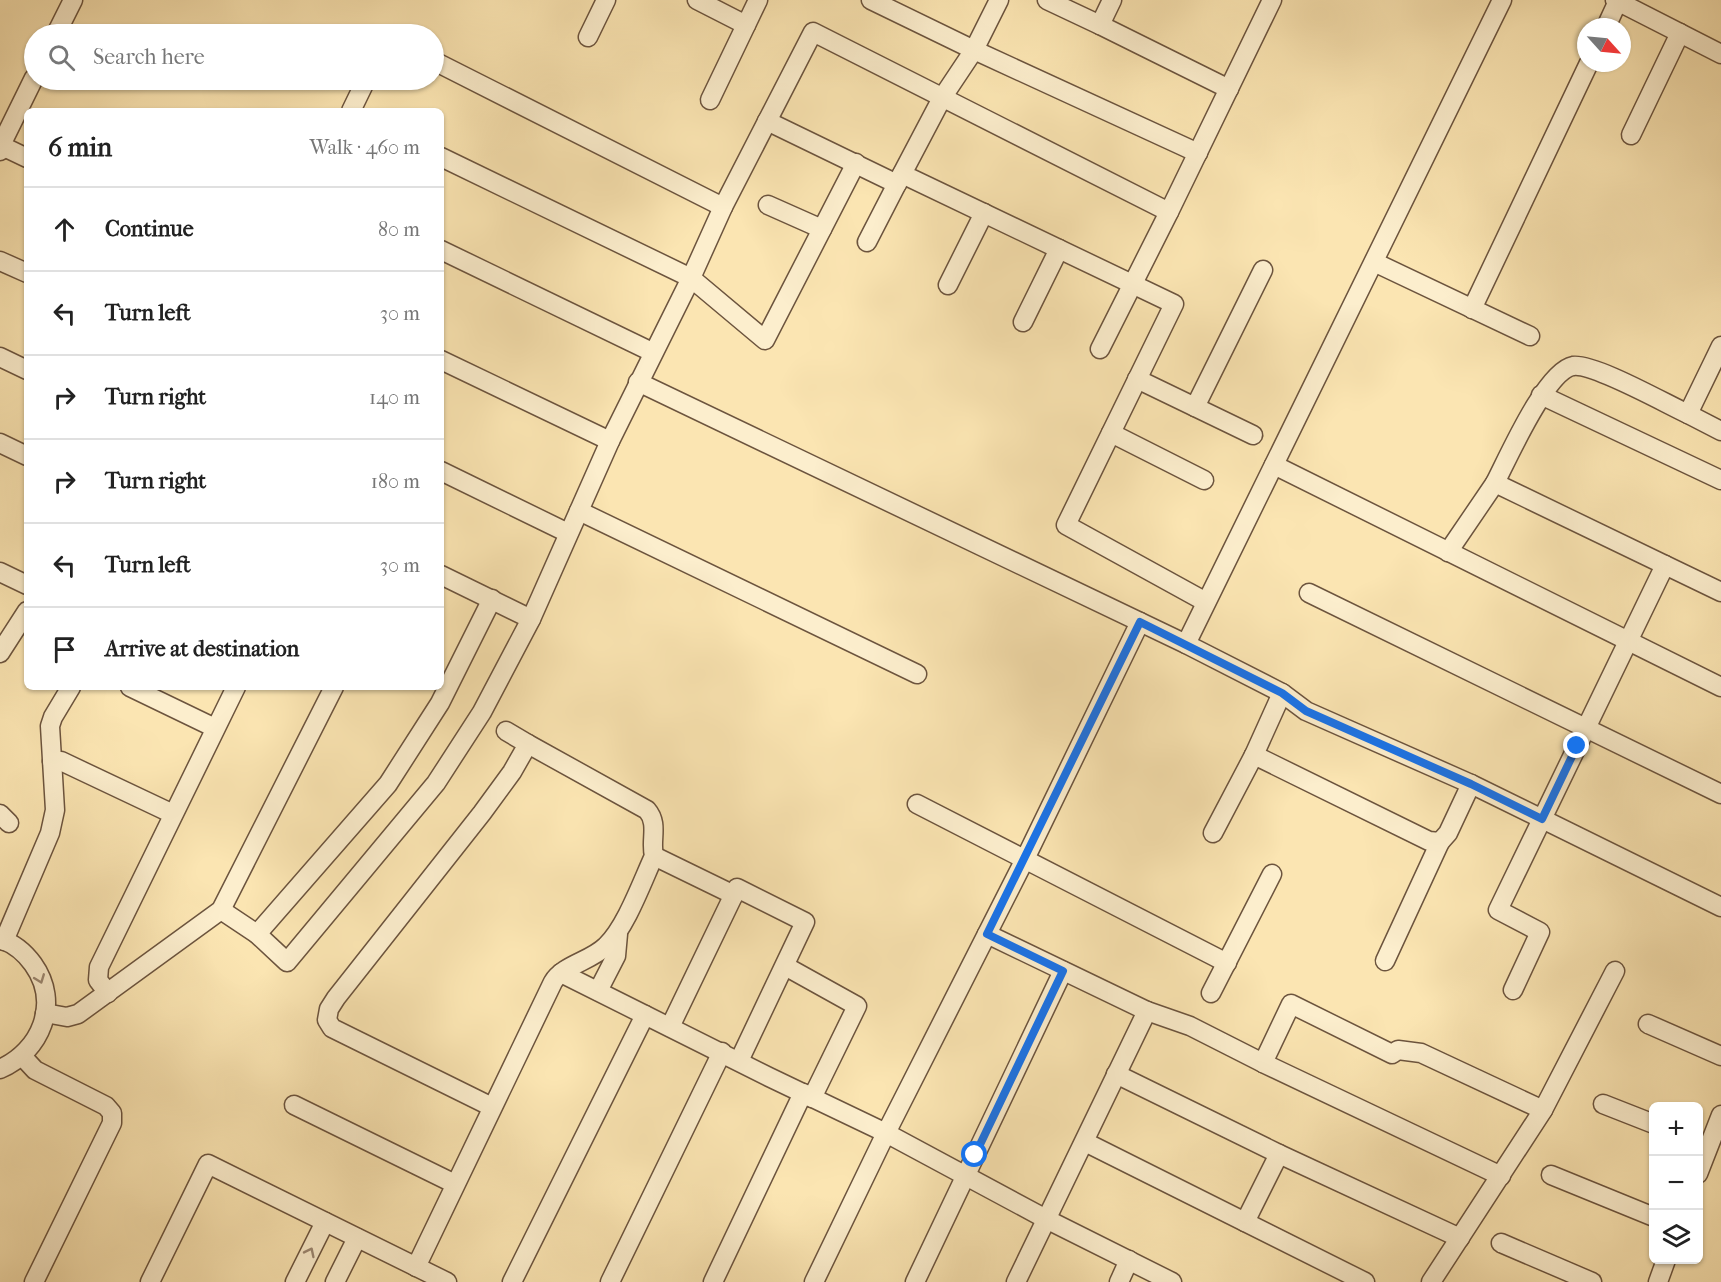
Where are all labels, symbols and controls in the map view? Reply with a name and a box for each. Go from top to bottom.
north arrow [1577,18,1631,72]
search box [24,24,444,90]
icon: search [45,41,78,74]
text: Search here [93,44,205,70]
text: 6 min [48,132,112,163]
text: Walk · 460 m [309,136,420,159]
icon: ahead [48,213,81,246]
text: Continue [105,216,194,242]
text: 80 m [378,218,420,241]
icon: left [48,297,81,330]
text: Turn left [105,300,191,326]
text: 30 m [380,302,420,325]
icon: right [48,381,81,414]
text: Turn right [105,384,206,410]
text: 140 m [369,386,420,409]
icon: right [48,465,81,498]
text: Turn right [105,468,206,494]
text: 180 m [371,470,420,493]
icon: left [48,549,81,582]
text: Turn left [105,552,191,578]
text: 30 m [380,554,420,577]
icon: arrive [48,633,81,666]
text: Arrive at destination [105,636,299,662]
route end [1563,732,1589,758]
one-way arrow [33,972,45,983]
map controls [1649,1102,1703,1264]
button: + [1649,1102,1703,1156]
route start [961,1141,987,1167]
button: − [1649,1156,1703,1210]
button: layers [1649,1210,1703,1264]
one-way arrow [303,1247,314,1258]

